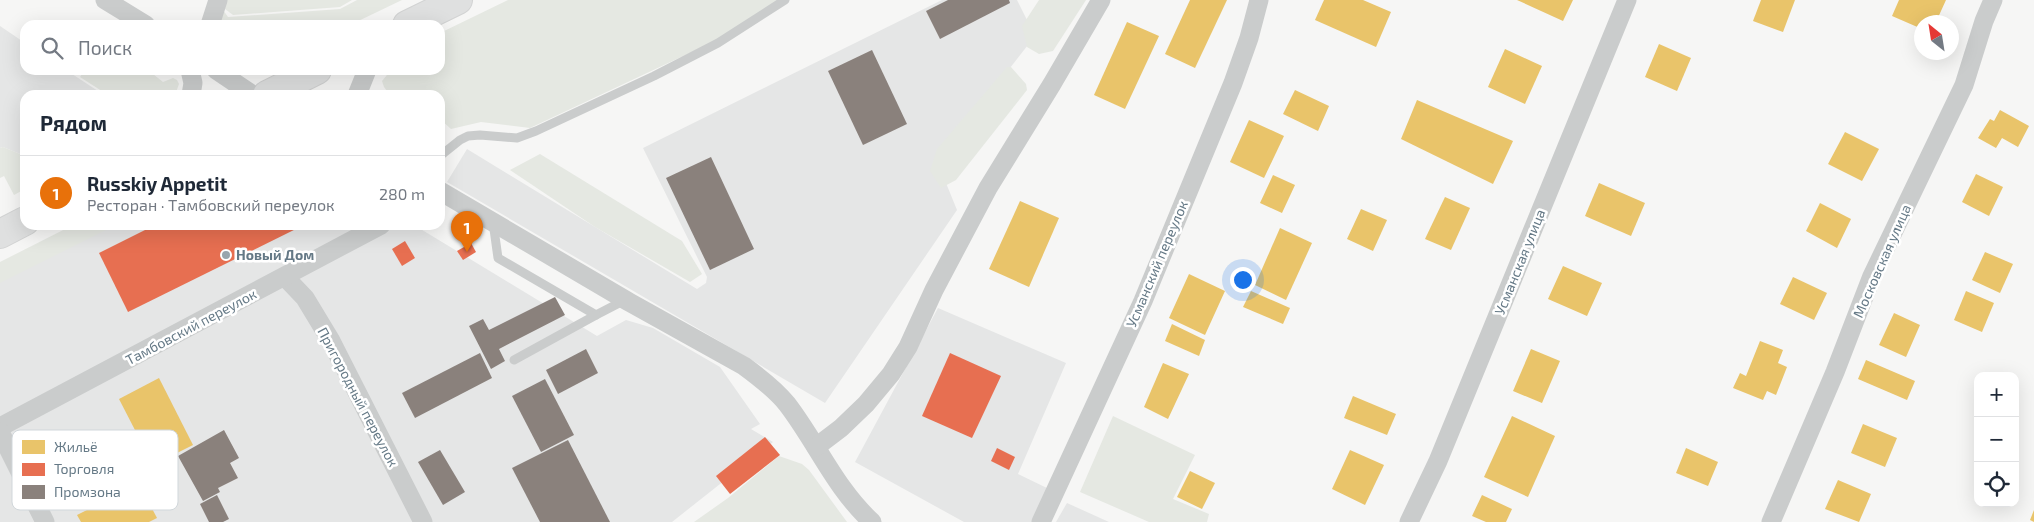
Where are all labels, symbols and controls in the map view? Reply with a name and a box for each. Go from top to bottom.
north arrow [1914,15,1959,60]
search box [20,20,445,75]
icon: search [38,34,66,62]
text: Поиск [78,36,132,59]
text: Рядом [40,110,107,135]
text: Russkiy Appetit [87,172,227,195]
text: 1 [53,184,59,203]
text: 280 m [379,184,425,203]
text: Ресторан · Тамбовский переулок [87,195,335,214]
street label: Усманский переулок [1122,197,1191,330]
street label: Московская улица [1849,201,1914,320]
street label: Усманская улица [1491,206,1548,317]
pin: 1 [451,211,483,252]
place label: Новый Дом [236,246,314,263]
marker: Новый Дом [220,249,232,261]
your location [1230,267,1256,293]
street label: Тамбовский переулок [122,285,260,368]
street label: Пригородный переулок [314,324,403,470]
map controls [1974,372,2019,507]
button: + [1974,372,2019,417]
button: − [1974,417,2019,462]
legend [12,430,178,510]
text: Жильё [54,438,98,455]
text: Торговля [54,460,114,477]
button: locate [1974,462,2019,507]
text: Промзона [54,483,121,500]

